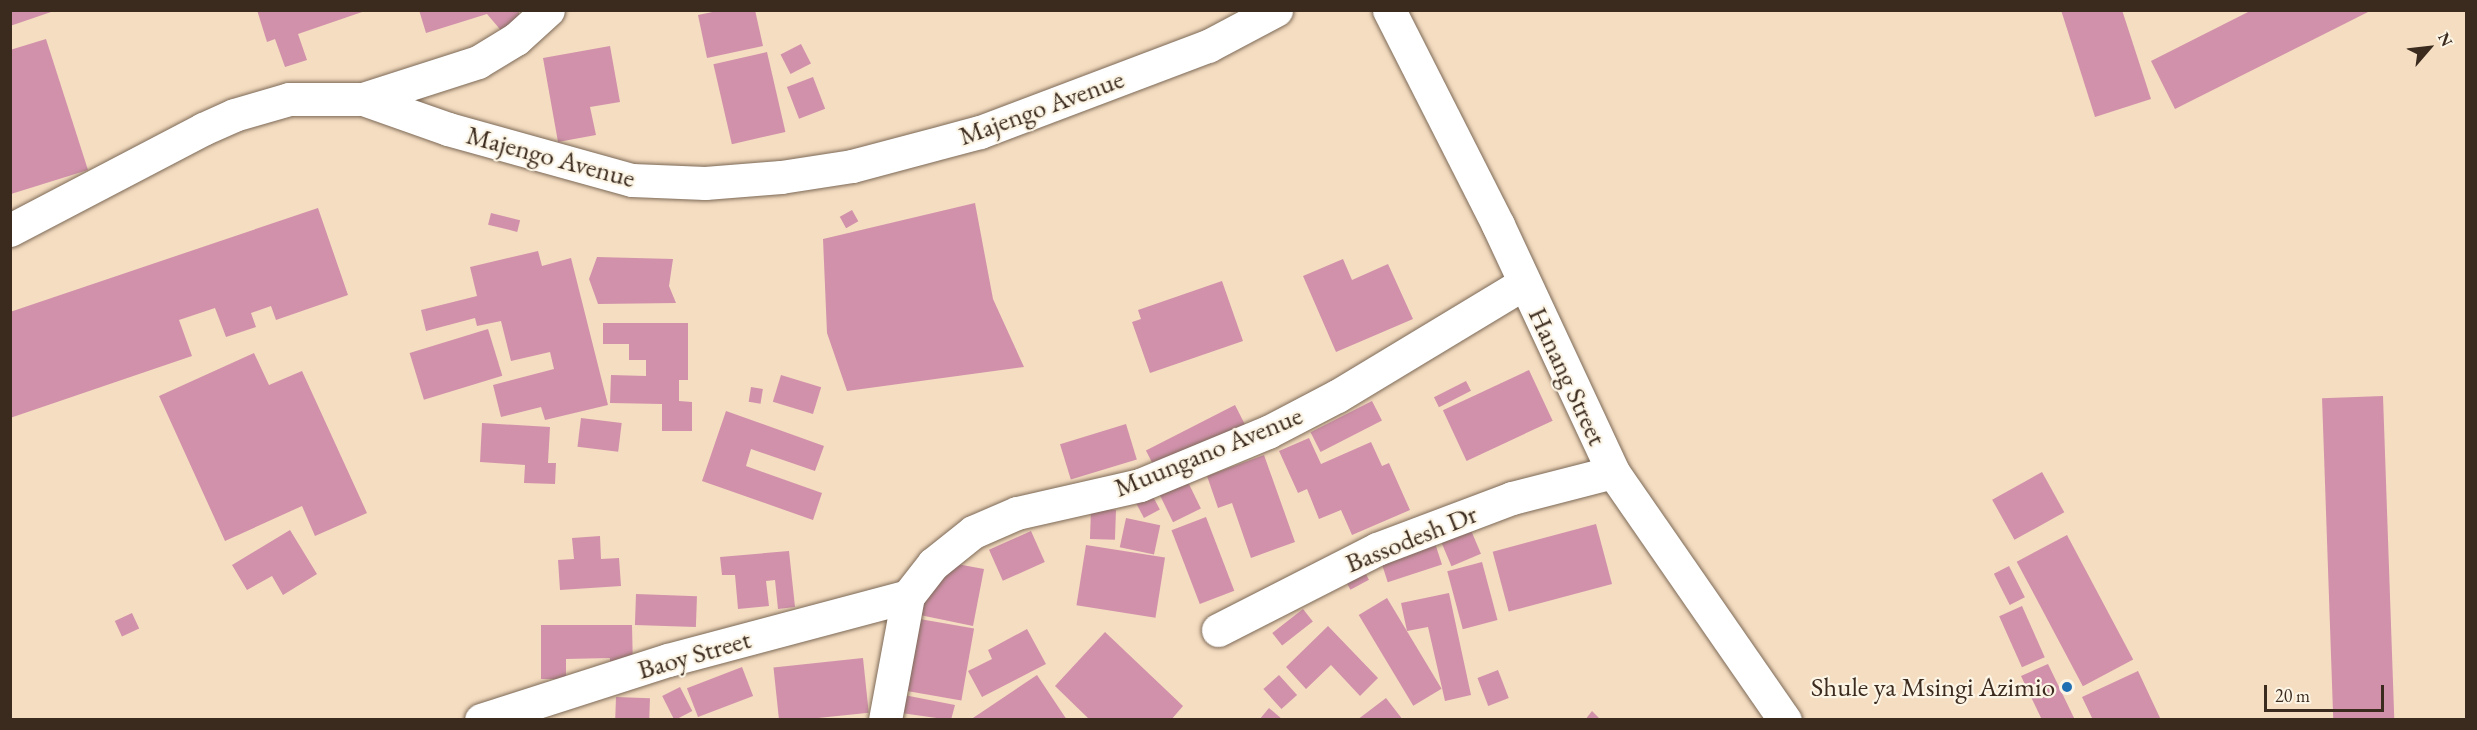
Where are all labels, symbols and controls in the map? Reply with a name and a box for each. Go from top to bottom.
north arrow [2399,18,2459,78]
text: N [2433,29,2458,50]
street label: Majengo Avenue [954,62,1128,152]
street label: Majengo Avenue [463,118,639,194]
street label: Hanang Street [1522,302,1614,450]
street label: Muungano Avenue [1109,399,1307,503]
street label: Bassodesh Dr [1340,497,1482,579]
street label: Baoy Street [634,622,754,686]
place label: Shule ya Msingi Azimio [1811,671,2055,703]
scale bar [2267,673,2387,711]
marker: Shule ya Msingi Azimio [2060,680,2074,694]
text: 20 m [2275,684,2310,707]

